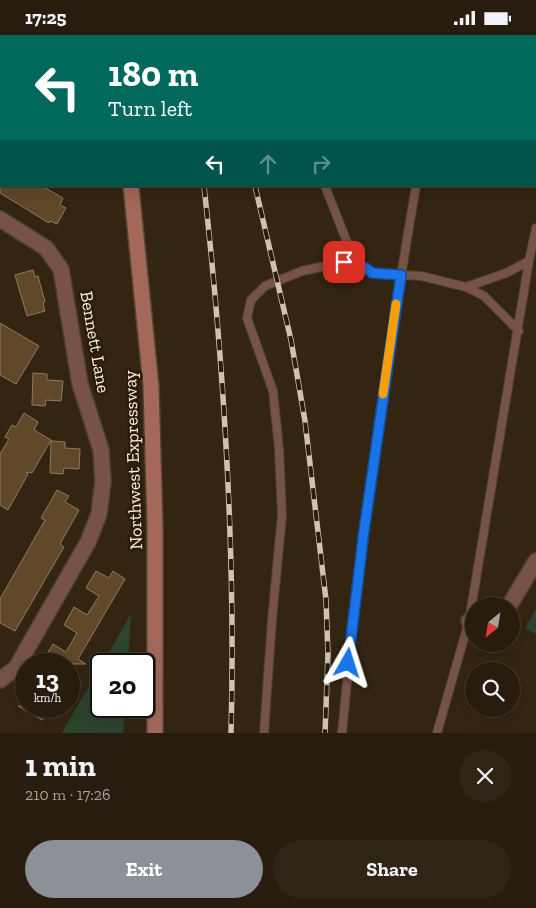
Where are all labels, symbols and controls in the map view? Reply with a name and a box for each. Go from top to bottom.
text: 17:25 [25,6,67,29]
text: 180 m [108,53,198,95]
icon: left [25,55,90,120]
text: Turn left [108,95,192,122]
icon: left [201,150,229,178]
icon: ahead [254,150,282,178]
icon: right [307,150,335,178]
pin [323,241,365,283]
icon: arrive [330,248,358,276]
street label: Bennett Lane [75,289,115,395]
street label: Northwest Expressway [119,369,147,550]
north arrow [465,597,520,653]
map controls [465,597,520,717]
position arrow [321,636,373,688]
speed limit sign: 20 [90,653,155,718]
button: search [465,662,520,717]
text: 13 [36,664,59,694]
text: km/h [34,691,61,705]
text: 1 min [25,748,96,784]
button: close [459,750,511,802]
text: 210 m · 17:26 [25,785,111,804]
button: Exit [25,840,263,898]
button: Share [273,840,511,898]

